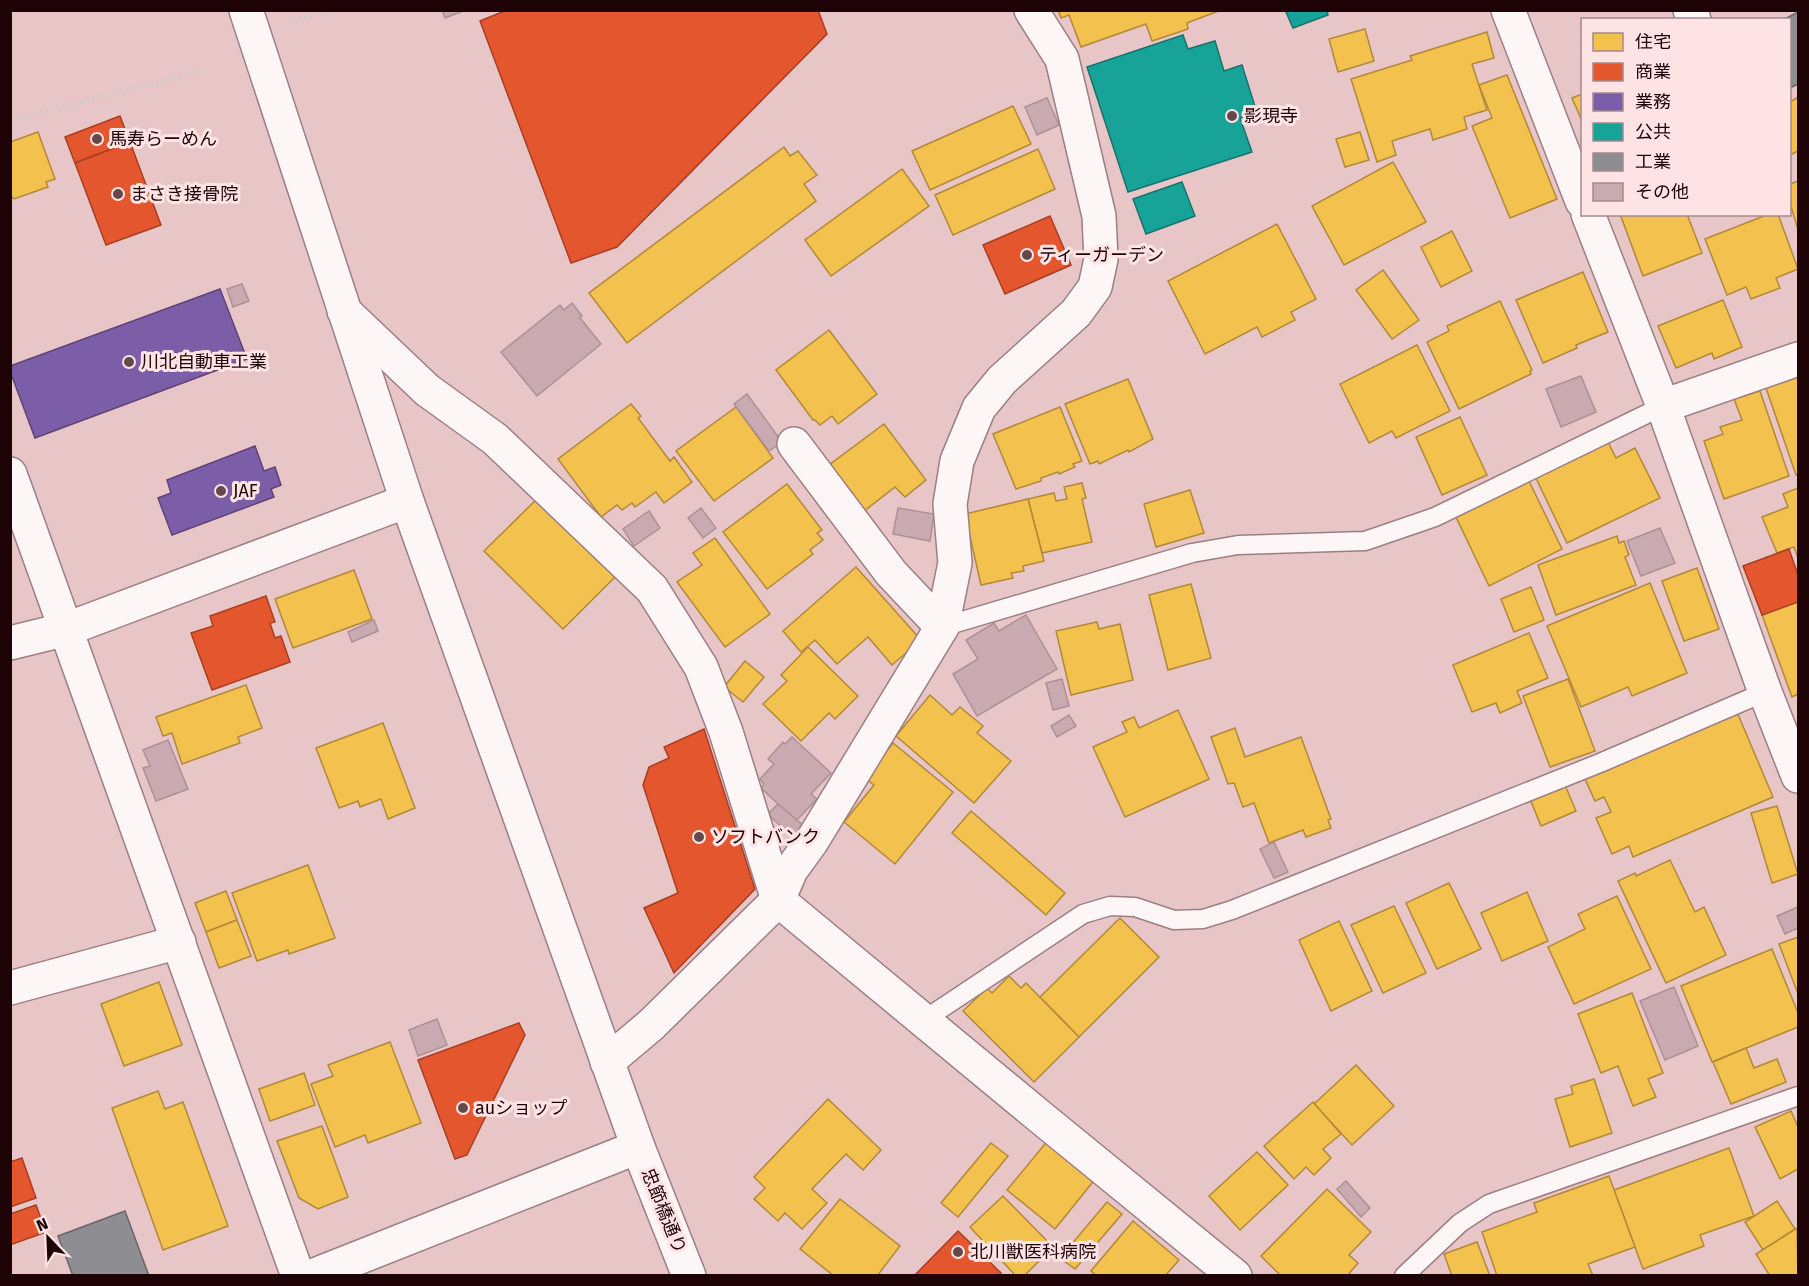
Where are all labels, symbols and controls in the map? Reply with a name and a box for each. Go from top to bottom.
legend [1581,18,1791,216]
text: 住宅 [1635,31,1671,53]
text: 商業 [1635,61,1671,83]
text: 業務 [1635,91,1671,113]
place label: 影現寺 [1244,105,1298,127]
marker: 影現寺 [1225,109,1239,123]
text: 公共 [1635,121,1671,143]
place label: 馬寿らーめん [109,128,217,150]
marker: 馬寿らーめん [90,132,104,146]
text: 工業 [1635,151,1671,173]
text: その他 [1635,181,1689,203]
place label: まさき接骨院 [130,183,238,205]
marker: まさき接骨院 [111,187,125,201]
place label: ティーガーデン [1039,244,1164,266]
marker: ティーガーデン [1020,248,1034,262]
place label: 川北自動車工業 [141,351,267,373]
marker: 川北自動車工業 [122,355,136,369]
place label: JAF [233,480,258,502]
marker: JAF [214,484,228,498]
place label: ソフトバンク [711,826,820,848]
marker: ソフトバンク [692,830,706,844]
place label: auショップ [475,1097,567,1119]
marker: auショップ [456,1101,470,1115]
street label: 忠節橋通り [637,1165,691,1257]
north arrow [18,1208,78,1268]
text: N [34,1214,51,1235]
place label: 北川獣医科病院 [970,1241,1096,1263]
marker: 北川獣医科病院 [951,1245,965,1259]

